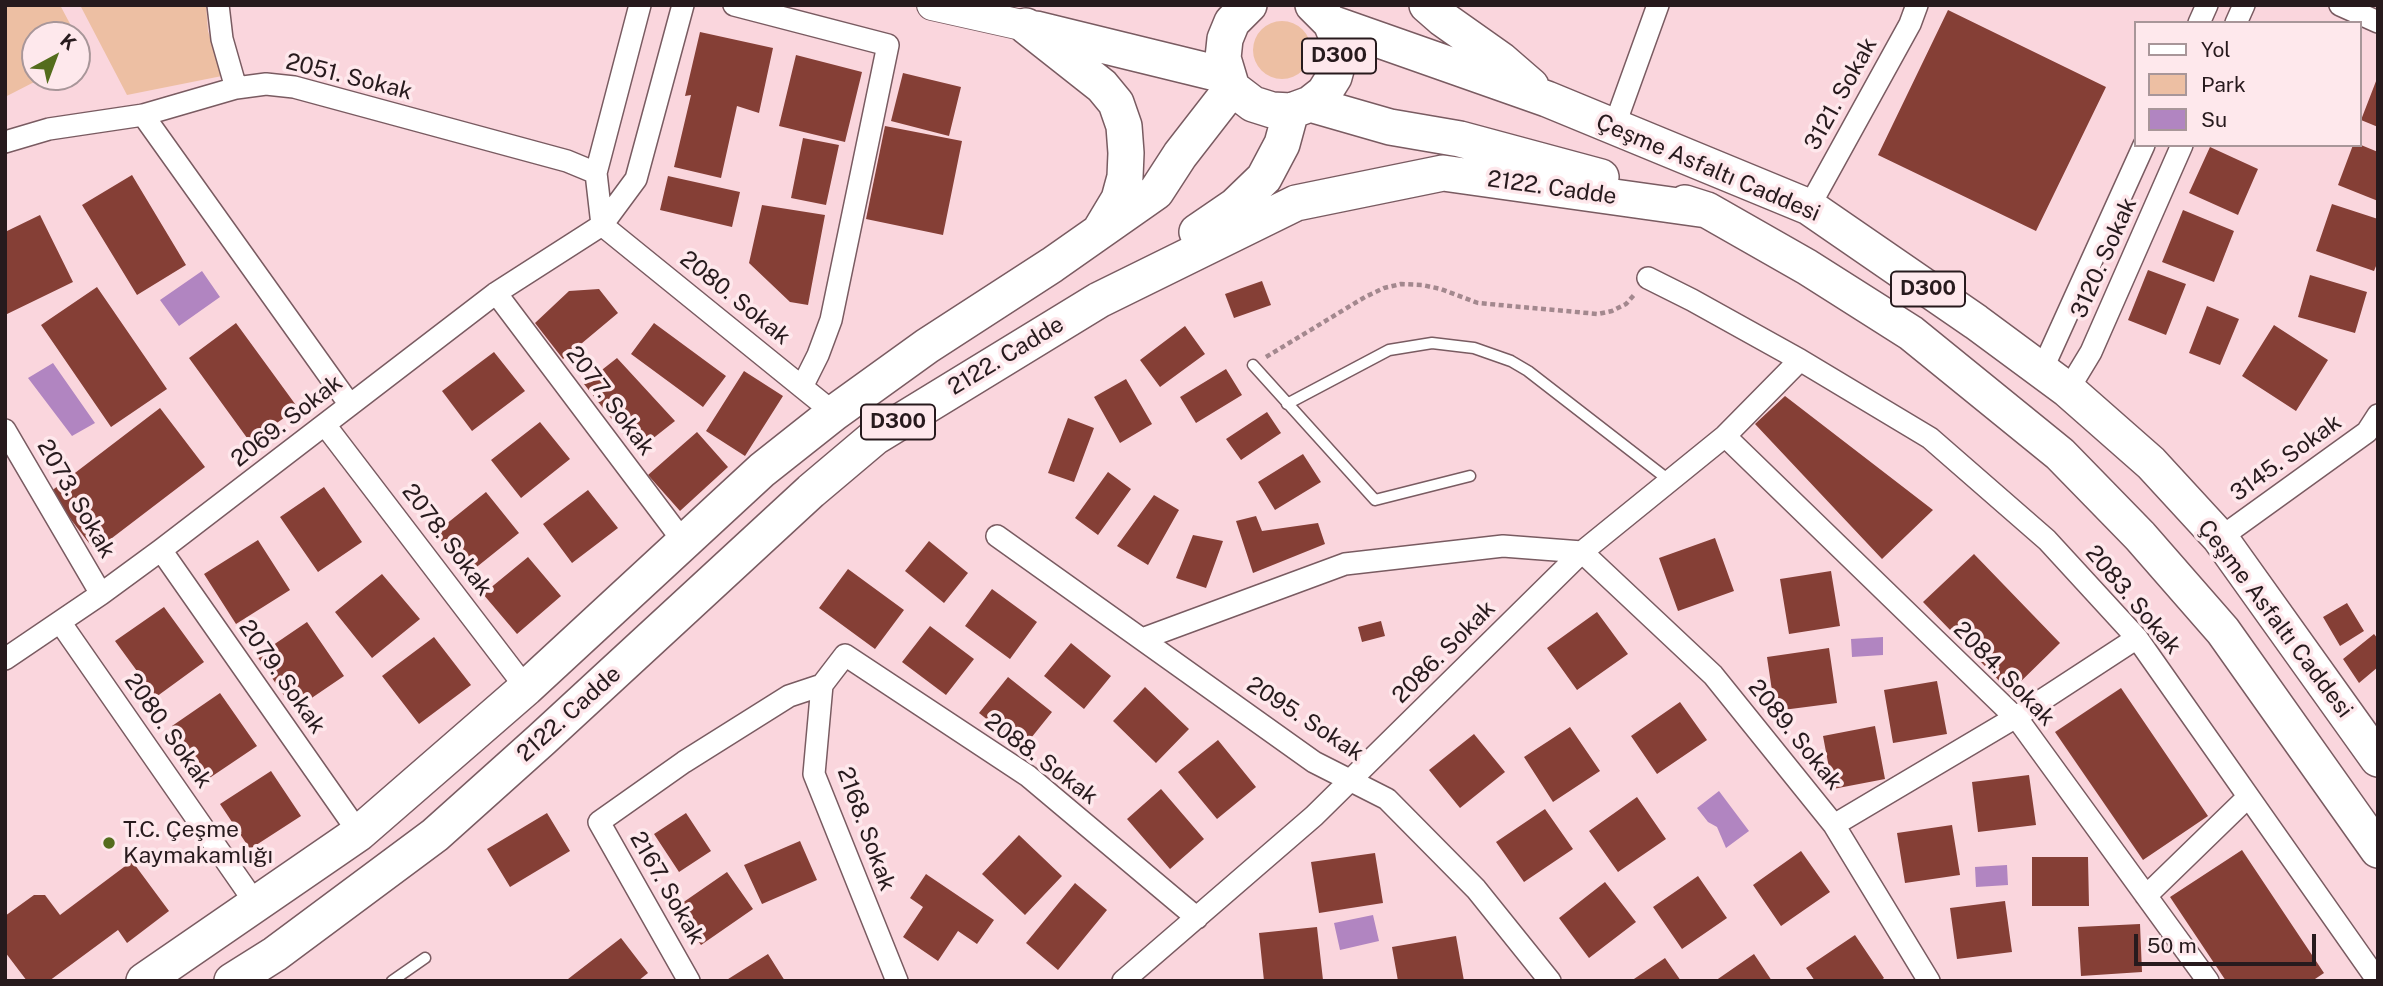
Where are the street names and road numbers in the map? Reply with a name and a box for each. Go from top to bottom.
street label: 3121. Sokak [1799,33,1883,155]
road number: D300 [1302,38,1376,74]
street label: 2051. Sokak [283,48,415,106]
street label: Çeşme Asfaltı Caddesi [1592,108,1824,228]
street label: 2122. Cadde [1486,165,1618,211]
street label: 3120. Sokak [2065,193,2143,323]
street label: 2080. Sokak [674,245,796,351]
road number: D300 [1891,272,1965,306]
street label: 2122. Cadde [943,311,1069,401]
street label: 2077. Sokak [560,341,660,461]
street label: 2069. Sokak [226,369,348,473]
road number: D300 [861,404,935,440]
street label: 3145. Sokak [2225,409,2347,507]
street label: 2073. Sokak [31,435,121,563]
street label: 2078. Sokak [396,479,498,601]
street label: Çeşme Asfaltı Caddesi [2192,515,2358,723]
street label: 2083. Sokak [2079,540,2187,660]
street label: 2086. Sokak [1387,595,1501,709]
street label: 2079. Sokak [233,615,331,739]
street label: 2084. Sokak [1947,616,2061,732]
street label: 2122. Cadde [511,660,627,768]
street label: 2080. Sokak [118,668,218,794]
street label: 2095. Sokak [1241,671,1369,767]
street label: 2089. Sokak [1742,674,1848,796]
street label: 2088. Sokak [979,707,1103,811]
street label: 2168. Sokak [831,763,901,895]
street label: 2167. Sokak [624,827,710,949]

